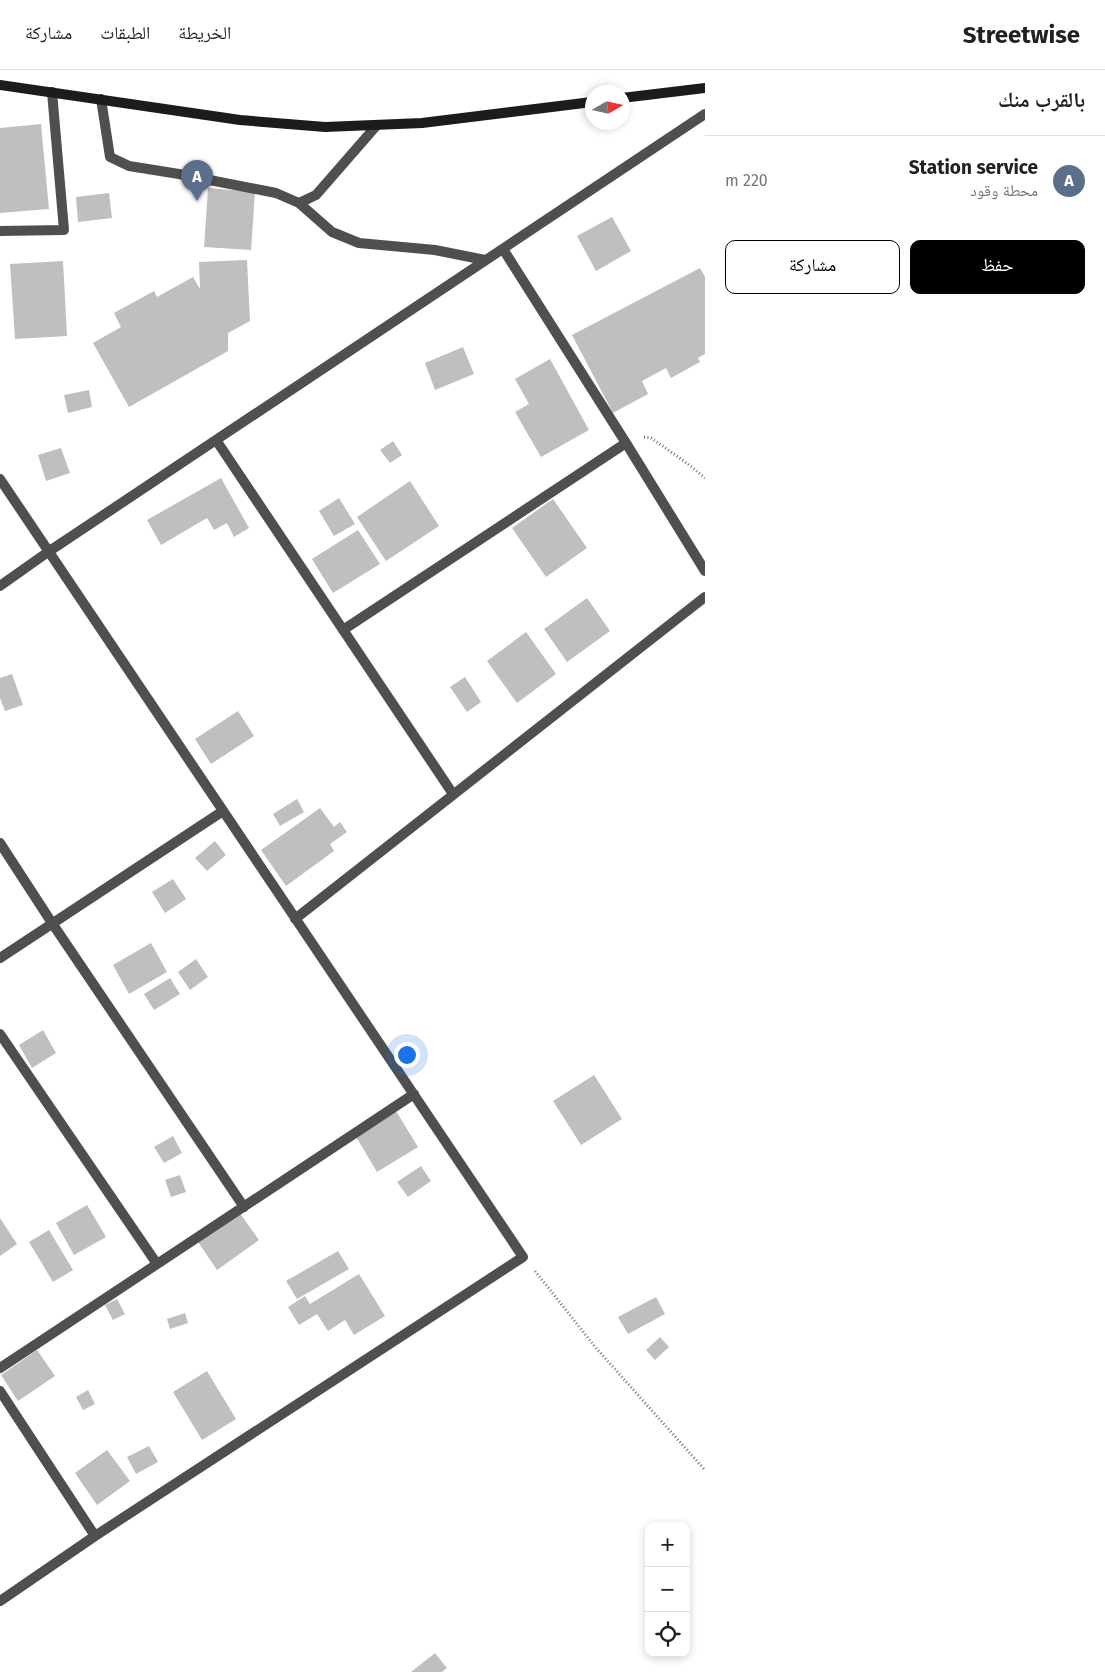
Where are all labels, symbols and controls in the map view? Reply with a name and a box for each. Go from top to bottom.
text: Streetwise [963,21,1080,49]
text: مشاركة [25,22,72,44]
text: الطبقات [100,22,150,44]
text: الخريطة [178,22,231,44]
north arrow [585,85,630,130]
text: بالقرب منك [998,87,1085,113]
text: Station service [909,156,1038,179]
pin: A [181,160,213,201]
text: 220 m [725,171,768,190]
text: A [1064,171,1074,190]
text: محطة وقود [970,181,1038,200]
button: مشاركة [725,240,900,294]
button: حفظ [910,240,1085,294]
your location [394,1042,420,1068]
map controls [645,1522,690,1657]
button: + [645,1522,690,1567]
button: − [645,1567,690,1612]
button: locate [645,1612,690,1657]

